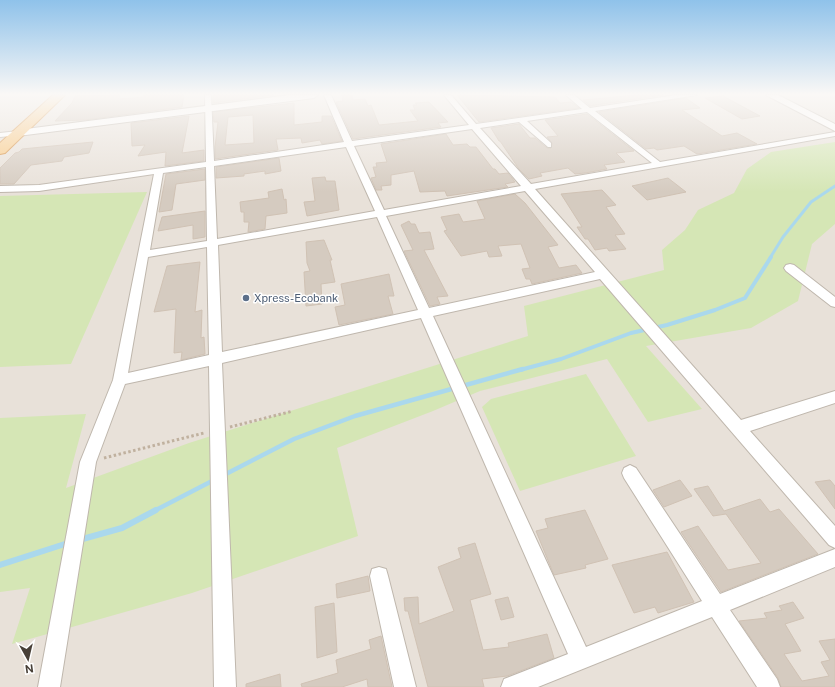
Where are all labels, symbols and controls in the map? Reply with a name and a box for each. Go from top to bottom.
place label: Xpress-Ecobank [254,292,338,304]
marker: Xpress-Ecobank [241,293,251,303]
north arrow [8,639,48,679]
text: N [24,662,34,675]

